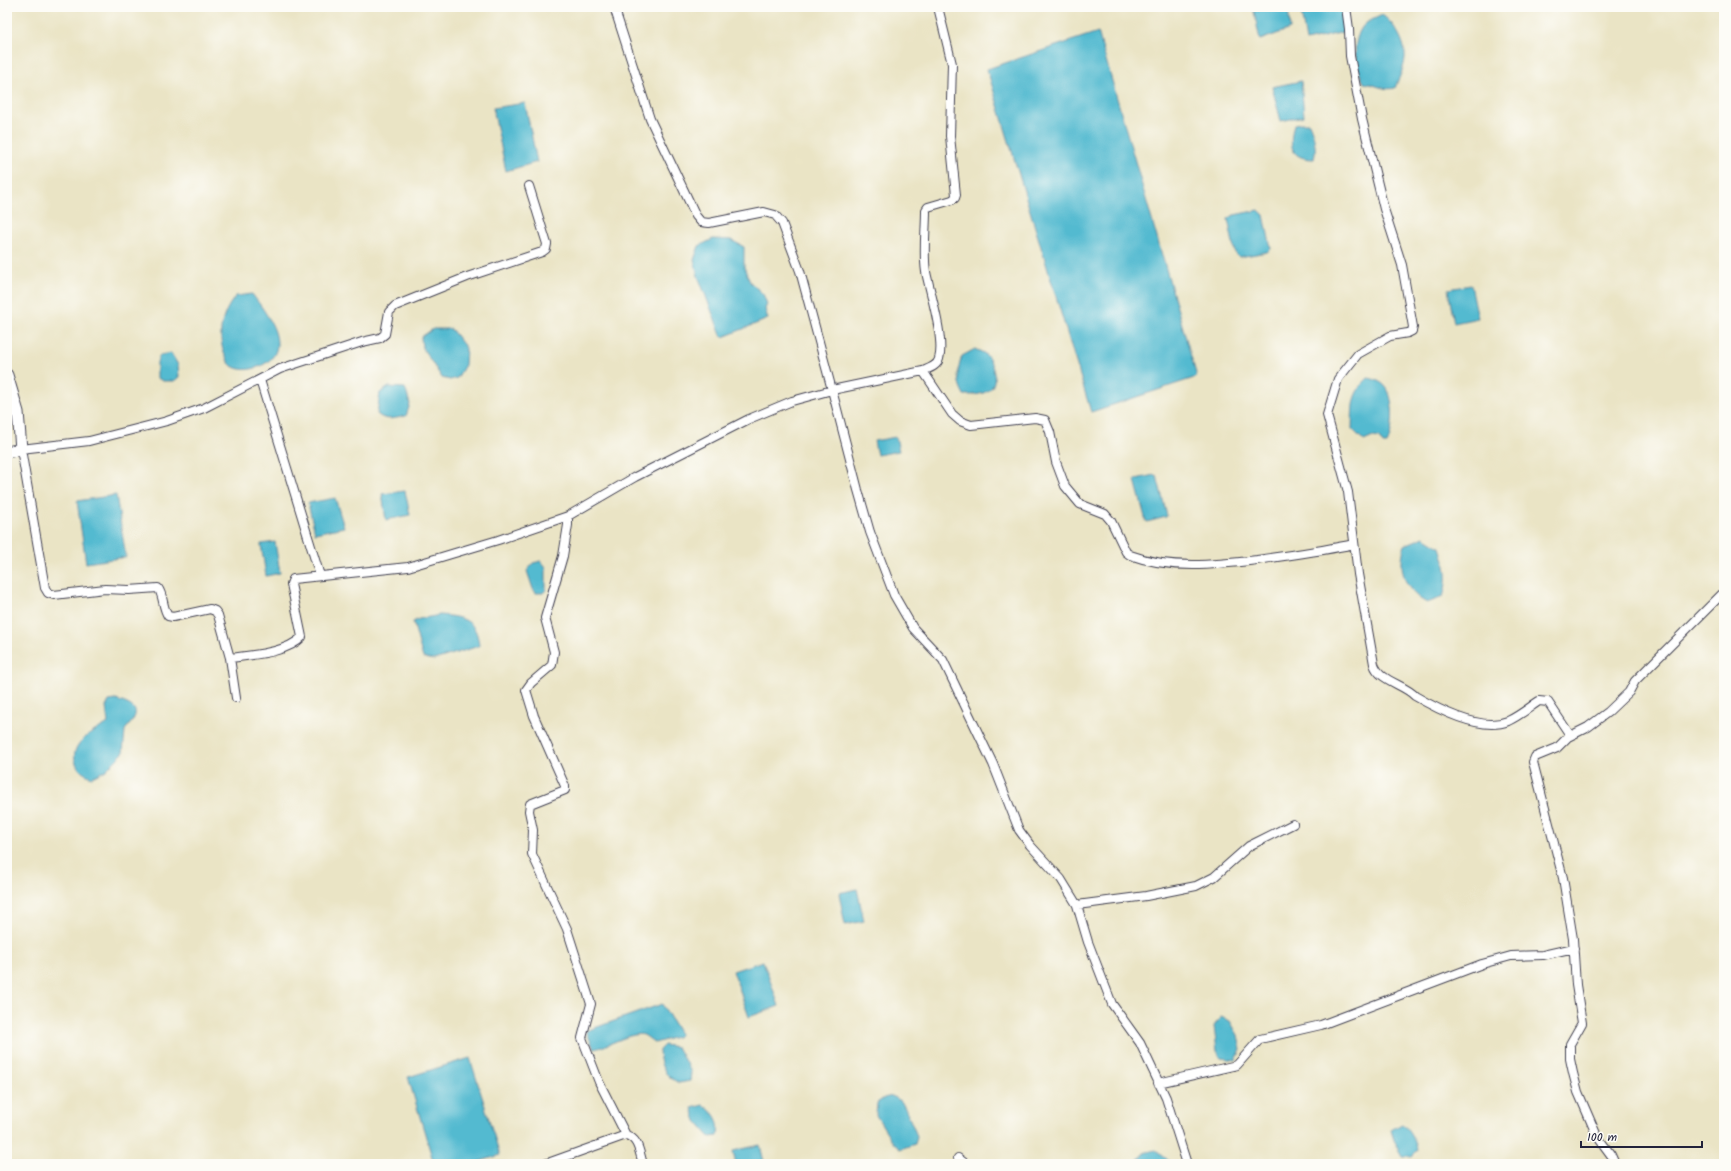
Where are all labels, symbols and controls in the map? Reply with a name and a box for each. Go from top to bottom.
scale bar [1581,1123,1702,1149]
text: 100 m [1587,1128,1618,1147]

